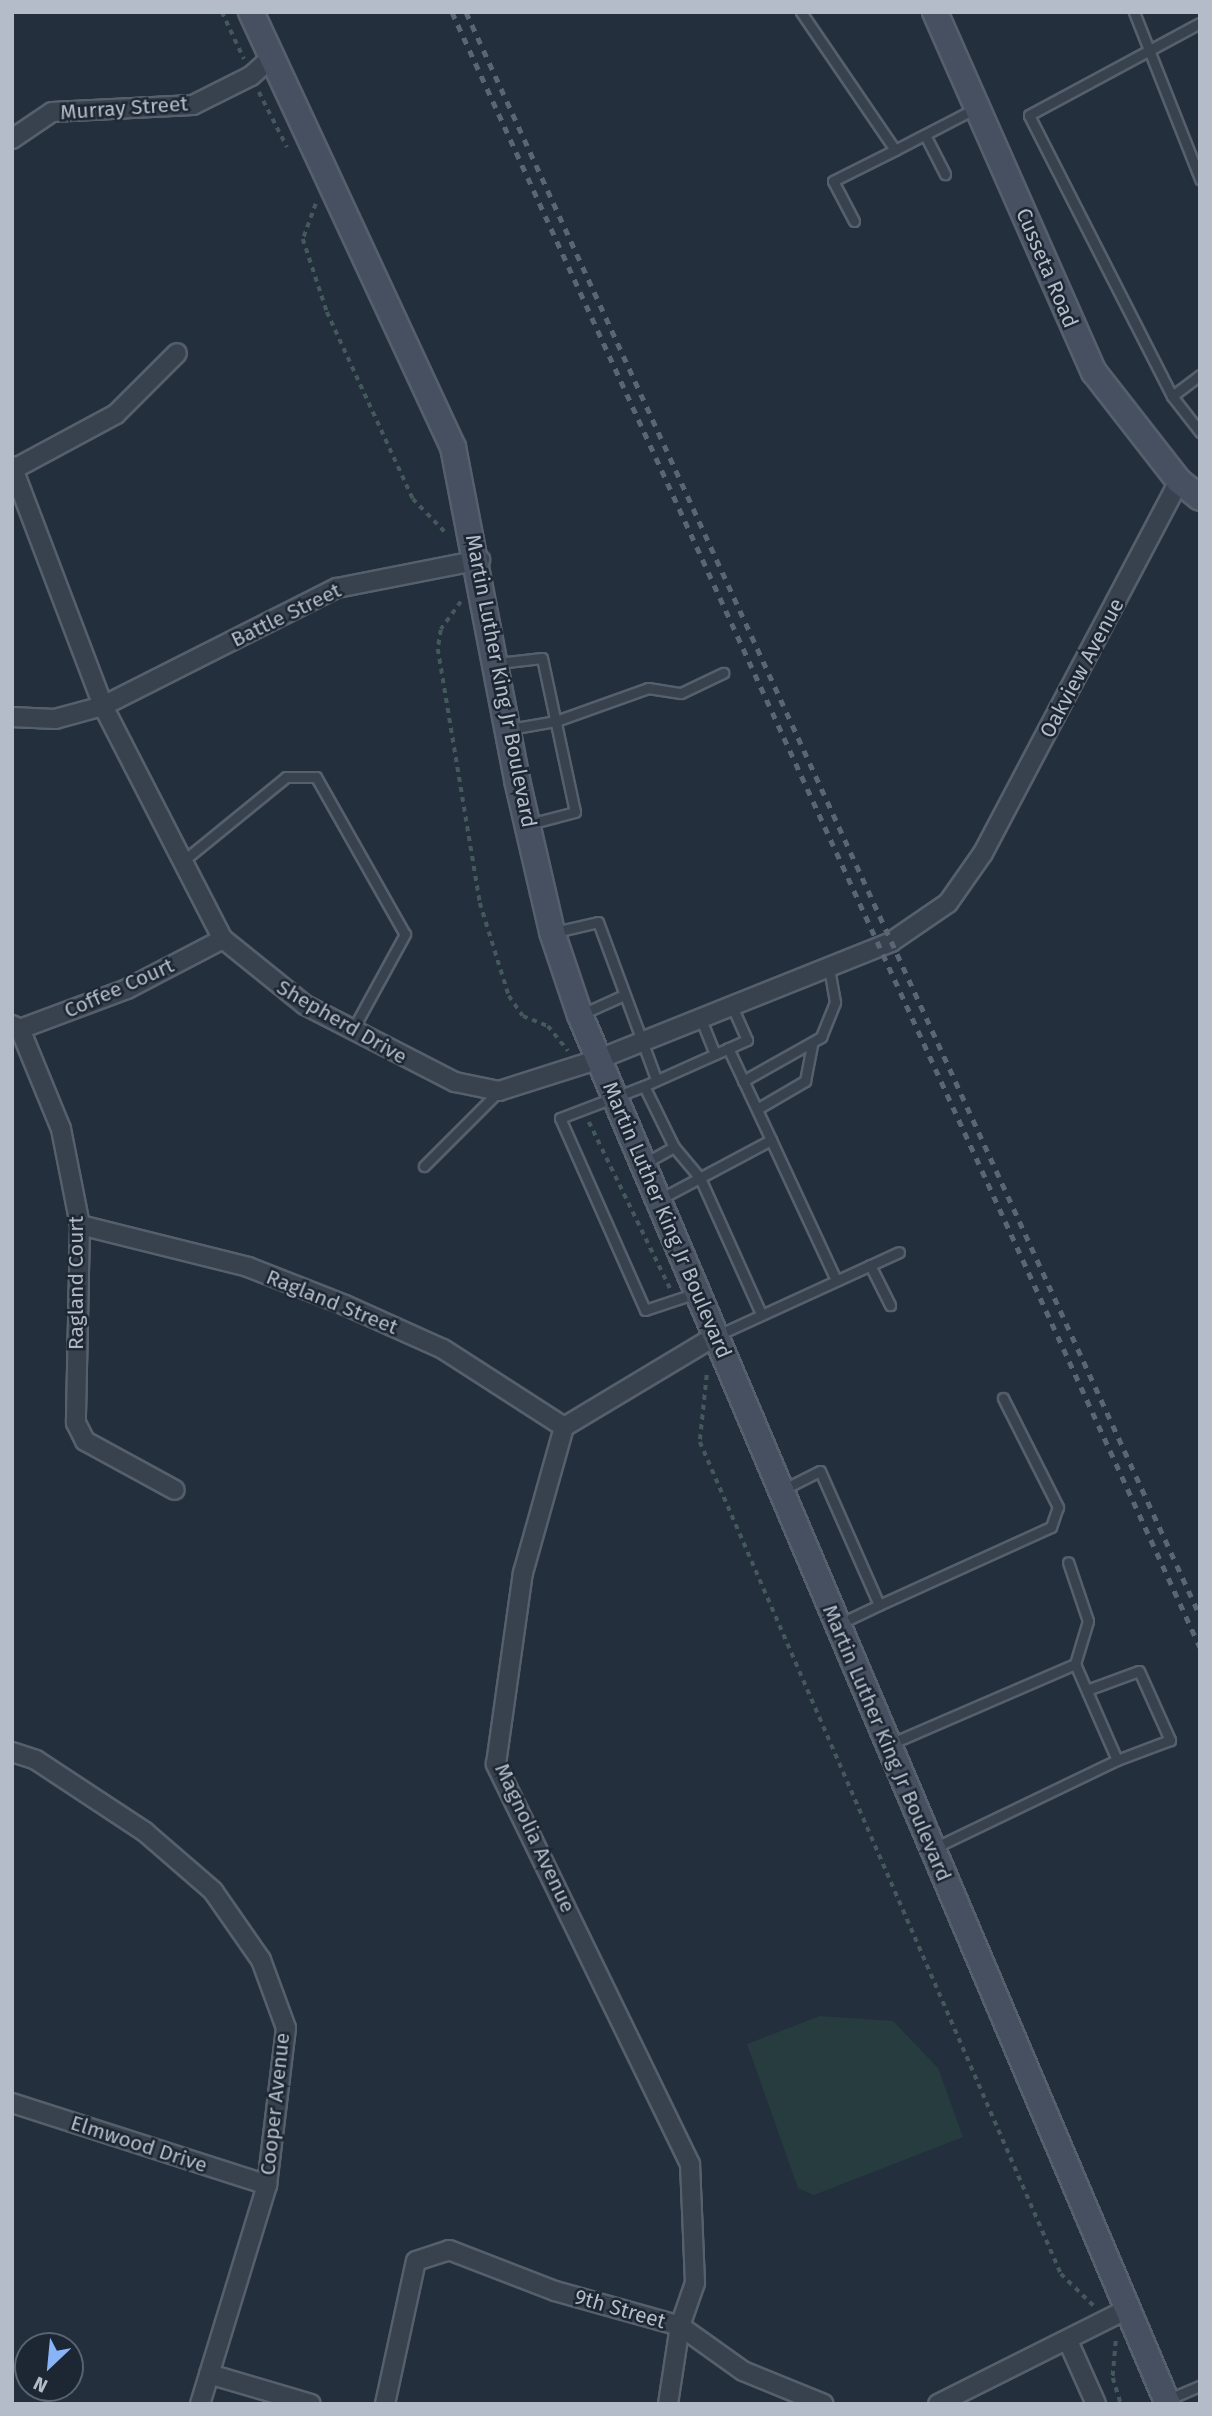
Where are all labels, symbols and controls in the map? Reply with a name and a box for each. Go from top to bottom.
street label: Murray Street [59,91,189,125]
street label: Cusseta Road [1011,204,1083,332]
street label: Martin Luther King Jr Boulevard [460,532,542,830]
street label: Battle Street [227,578,345,652]
street label: Oakview Avenue [1035,594,1129,742]
street label: Coffee Court [60,953,178,1023]
street label: Shepherd Drive [272,975,412,1069]
street label: Martin Luther King Jr Boulevard [597,1078,737,1362]
street label: Ragland Court [63,1216,89,1350]
street label: Ragland Street [263,1264,401,1340]
street label: Martin Luther King Jr Boulevard [817,1601,957,1885]
street label: Magnolia Avenue [489,1759,581,1917]
street label: Cooper Avenue [255,2031,295,2177]
street label: Elmwood Drive [67,2110,211,2178]
street label: 9th Street [572,2284,668,2334]
north arrow [14,2332,84,2402]
text: N [30,2371,51,2398]

